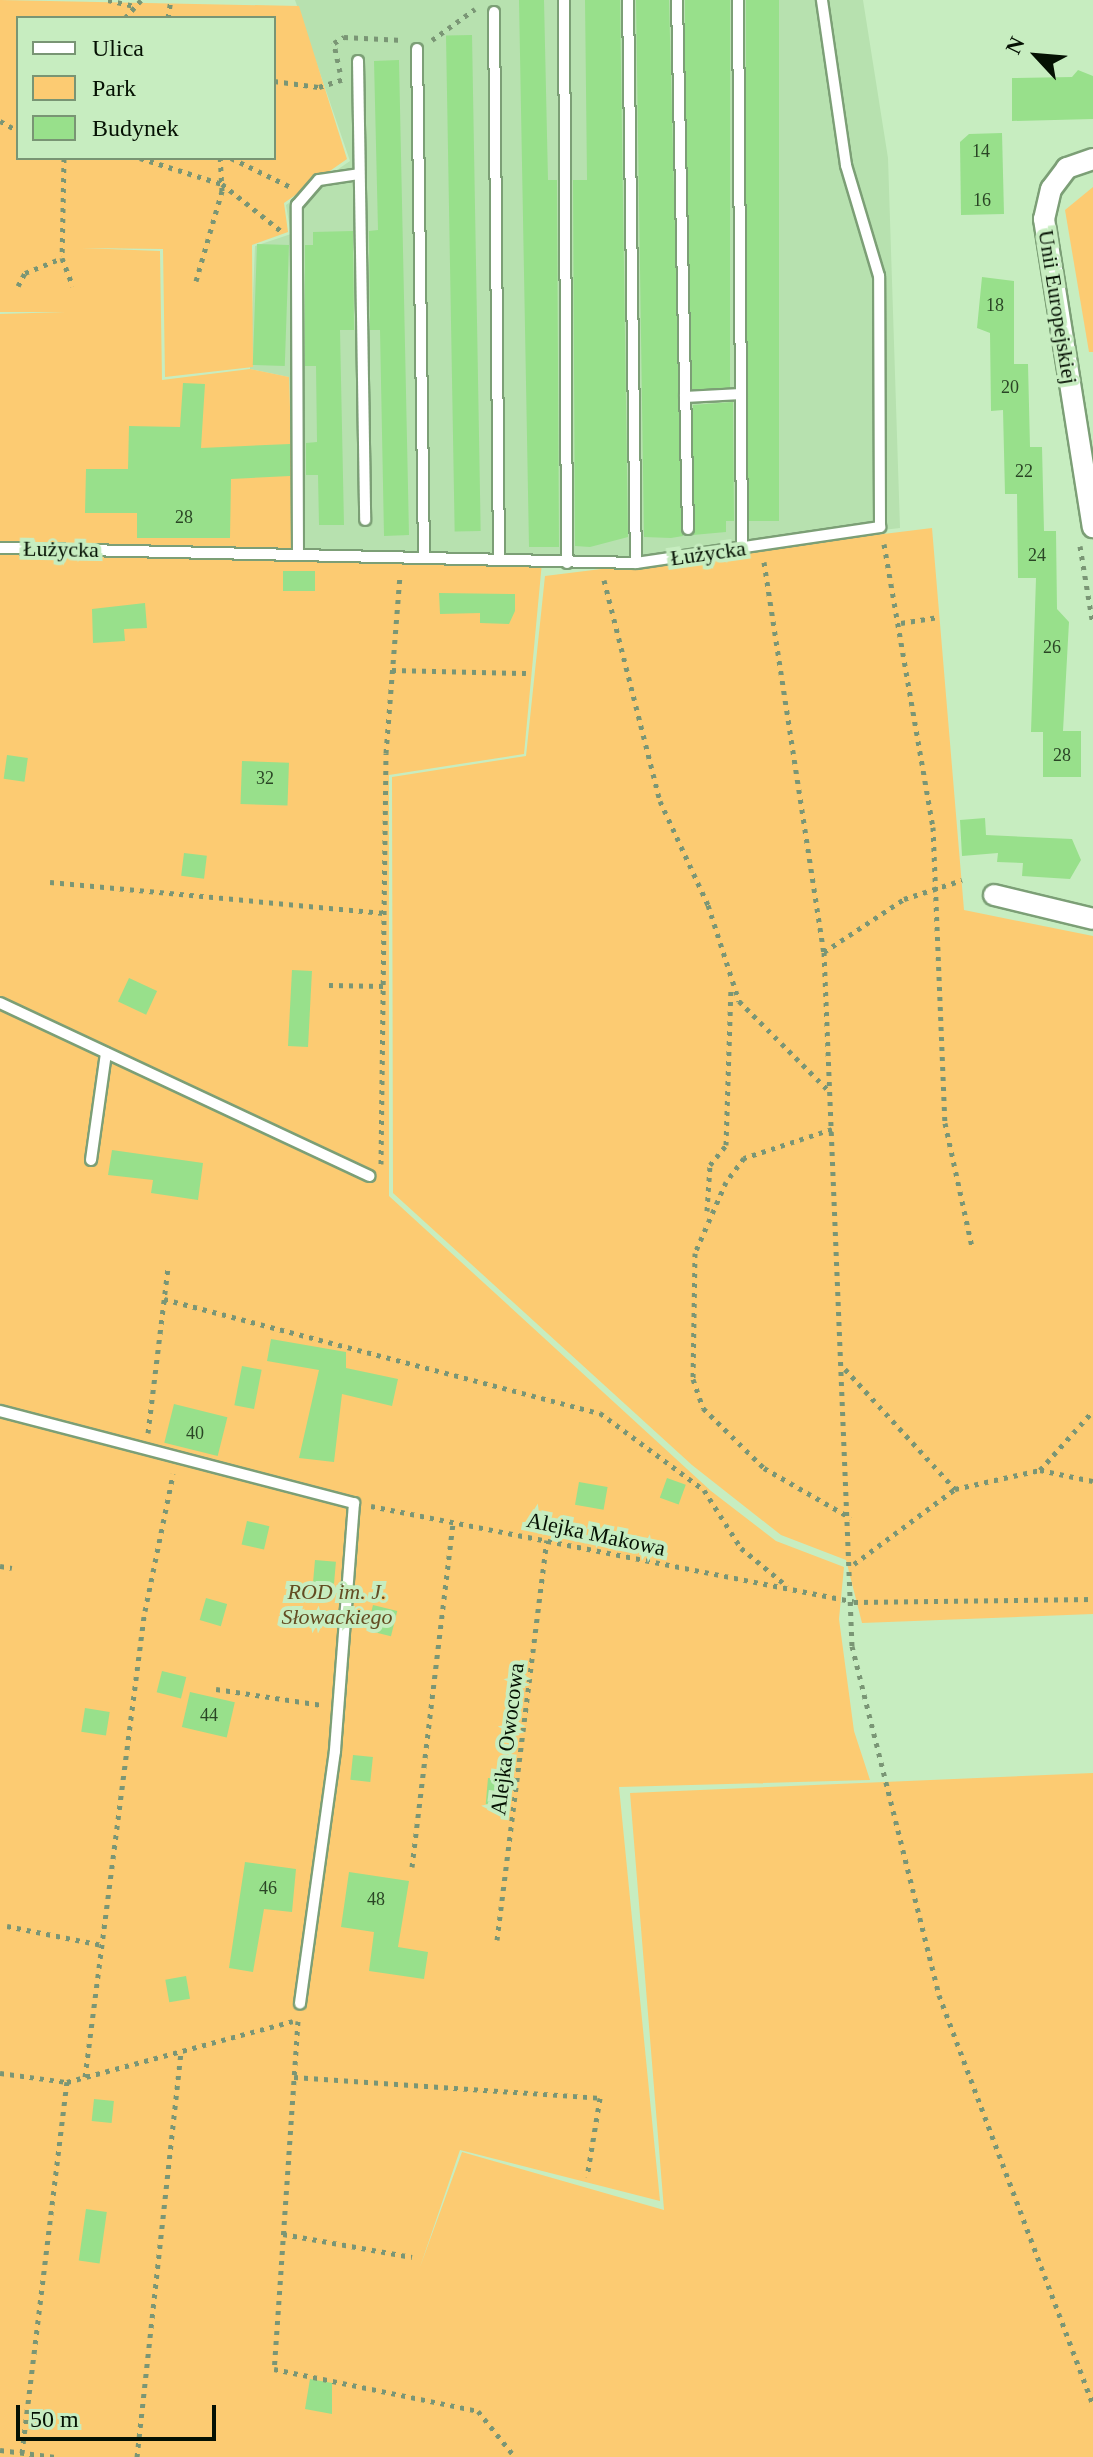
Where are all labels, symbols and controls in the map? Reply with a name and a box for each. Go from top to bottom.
legend [16,16,276,160]
north arrow [997,16,1077,96]
text: N [1000,33,1030,58]
text: Ulica [92,35,144,61]
text: Park [92,75,136,101]
text: Budynek [92,115,179,141]
house number: 14 [972,140,990,162]
house number: 16 [973,189,991,211]
street label: Unii Europejskiej [1033,228,1083,386]
house number: 18 [986,294,1004,316]
house number: 20 [1001,376,1019,398]
house number: 22 [1015,460,1033,482]
house number: 28 [175,506,193,528]
street label: Łużycka [23,535,99,563]
street label: Łużycka [669,535,747,571]
house number: 24 [1028,544,1046,566]
house number: 26 [1043,636,1061,658]
house number: 28 [1053,744,1071,766]
house number: 32 [256,767,274,789]
house number: 40 [186,1422,204,1444]
street label: Alejka Makowa [524,1506,668,1562]
park label: ROD im. J. Słowackiego [281,1578,393,1630]
street label: Alejka Owocowa [485,1661,529,1817]
house number: 44 [200,1704,218,1726]
house number: 46 [259,1877,277,1899]
house number: 48 [367,1888,385,1910]
scale bar [20,2389,220,2439]
text: 50 m [30,2406,79,2432]

